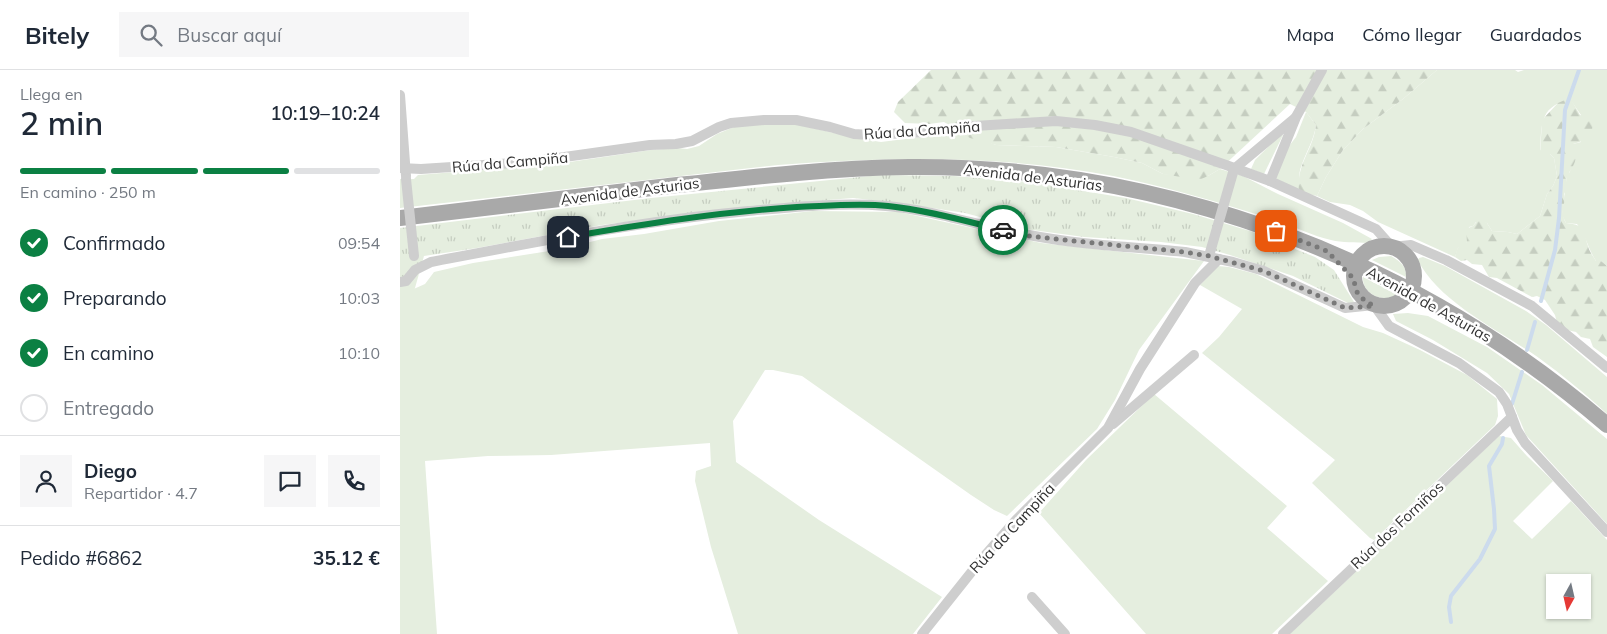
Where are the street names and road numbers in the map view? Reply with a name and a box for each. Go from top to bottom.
street label: Rúa da Campiña [863,116,981,144]
street label: Rúa da Campiña [451,147,569,177]
street label: Avenida de Asturias [963,159,1103,195]
street label: Avenida de Asturias [560,173,700,209]
street label: Avenida de Asturias [1363,262,1495,346]
street label: Rúa dos Forniños [1347,477,1447,573]
street label: Rúa da Campiña [965,479,1059,577]

